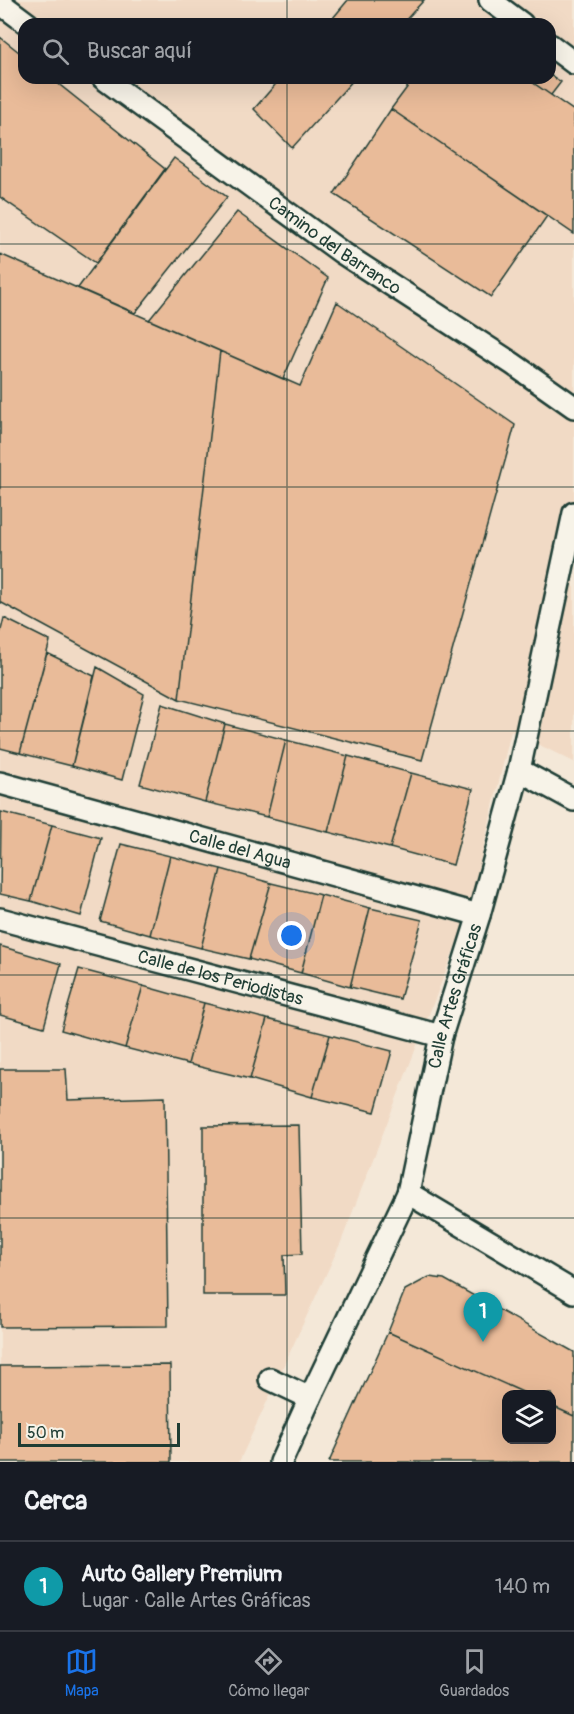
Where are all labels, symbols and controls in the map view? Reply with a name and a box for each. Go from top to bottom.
search box [18,18,556,84]
icon: search [39,35,72,68]
text: Buscar aquí [87,37,192,65]
street label: Camino del Barranco [264,191,406,300]
street label: Calle del Agua [186,824,294,874]
your location [277,921,306,950]
street label: Calle Artes Gráficas [423,921,487,1071]
street label: Calle de los Periodistas [135,944,306,1010]
pin: 1 [464,1292,502,1342]
map controls [502,1390,556,1444]
button: layers [502,1390,556,1444]
scale bar [18,1420,180,1448]
text: 50 m [27,1423,64,1443]
text: Cerca [24,1485,87,1517]
text: Auto Gallery Premium [81,1560,282,1588]
text: 1 [40,1574,47,1599]
text: 140 m [495,1574,550,1599]
text: Lugar · Calle Artes Gráficas [81,1588,310,1613]
tab: Mapa [65,1645,99,1701]
tab: Cómo llegar [228,1645,310,1701]
tab: Guardados [439,1645,509,1701]

